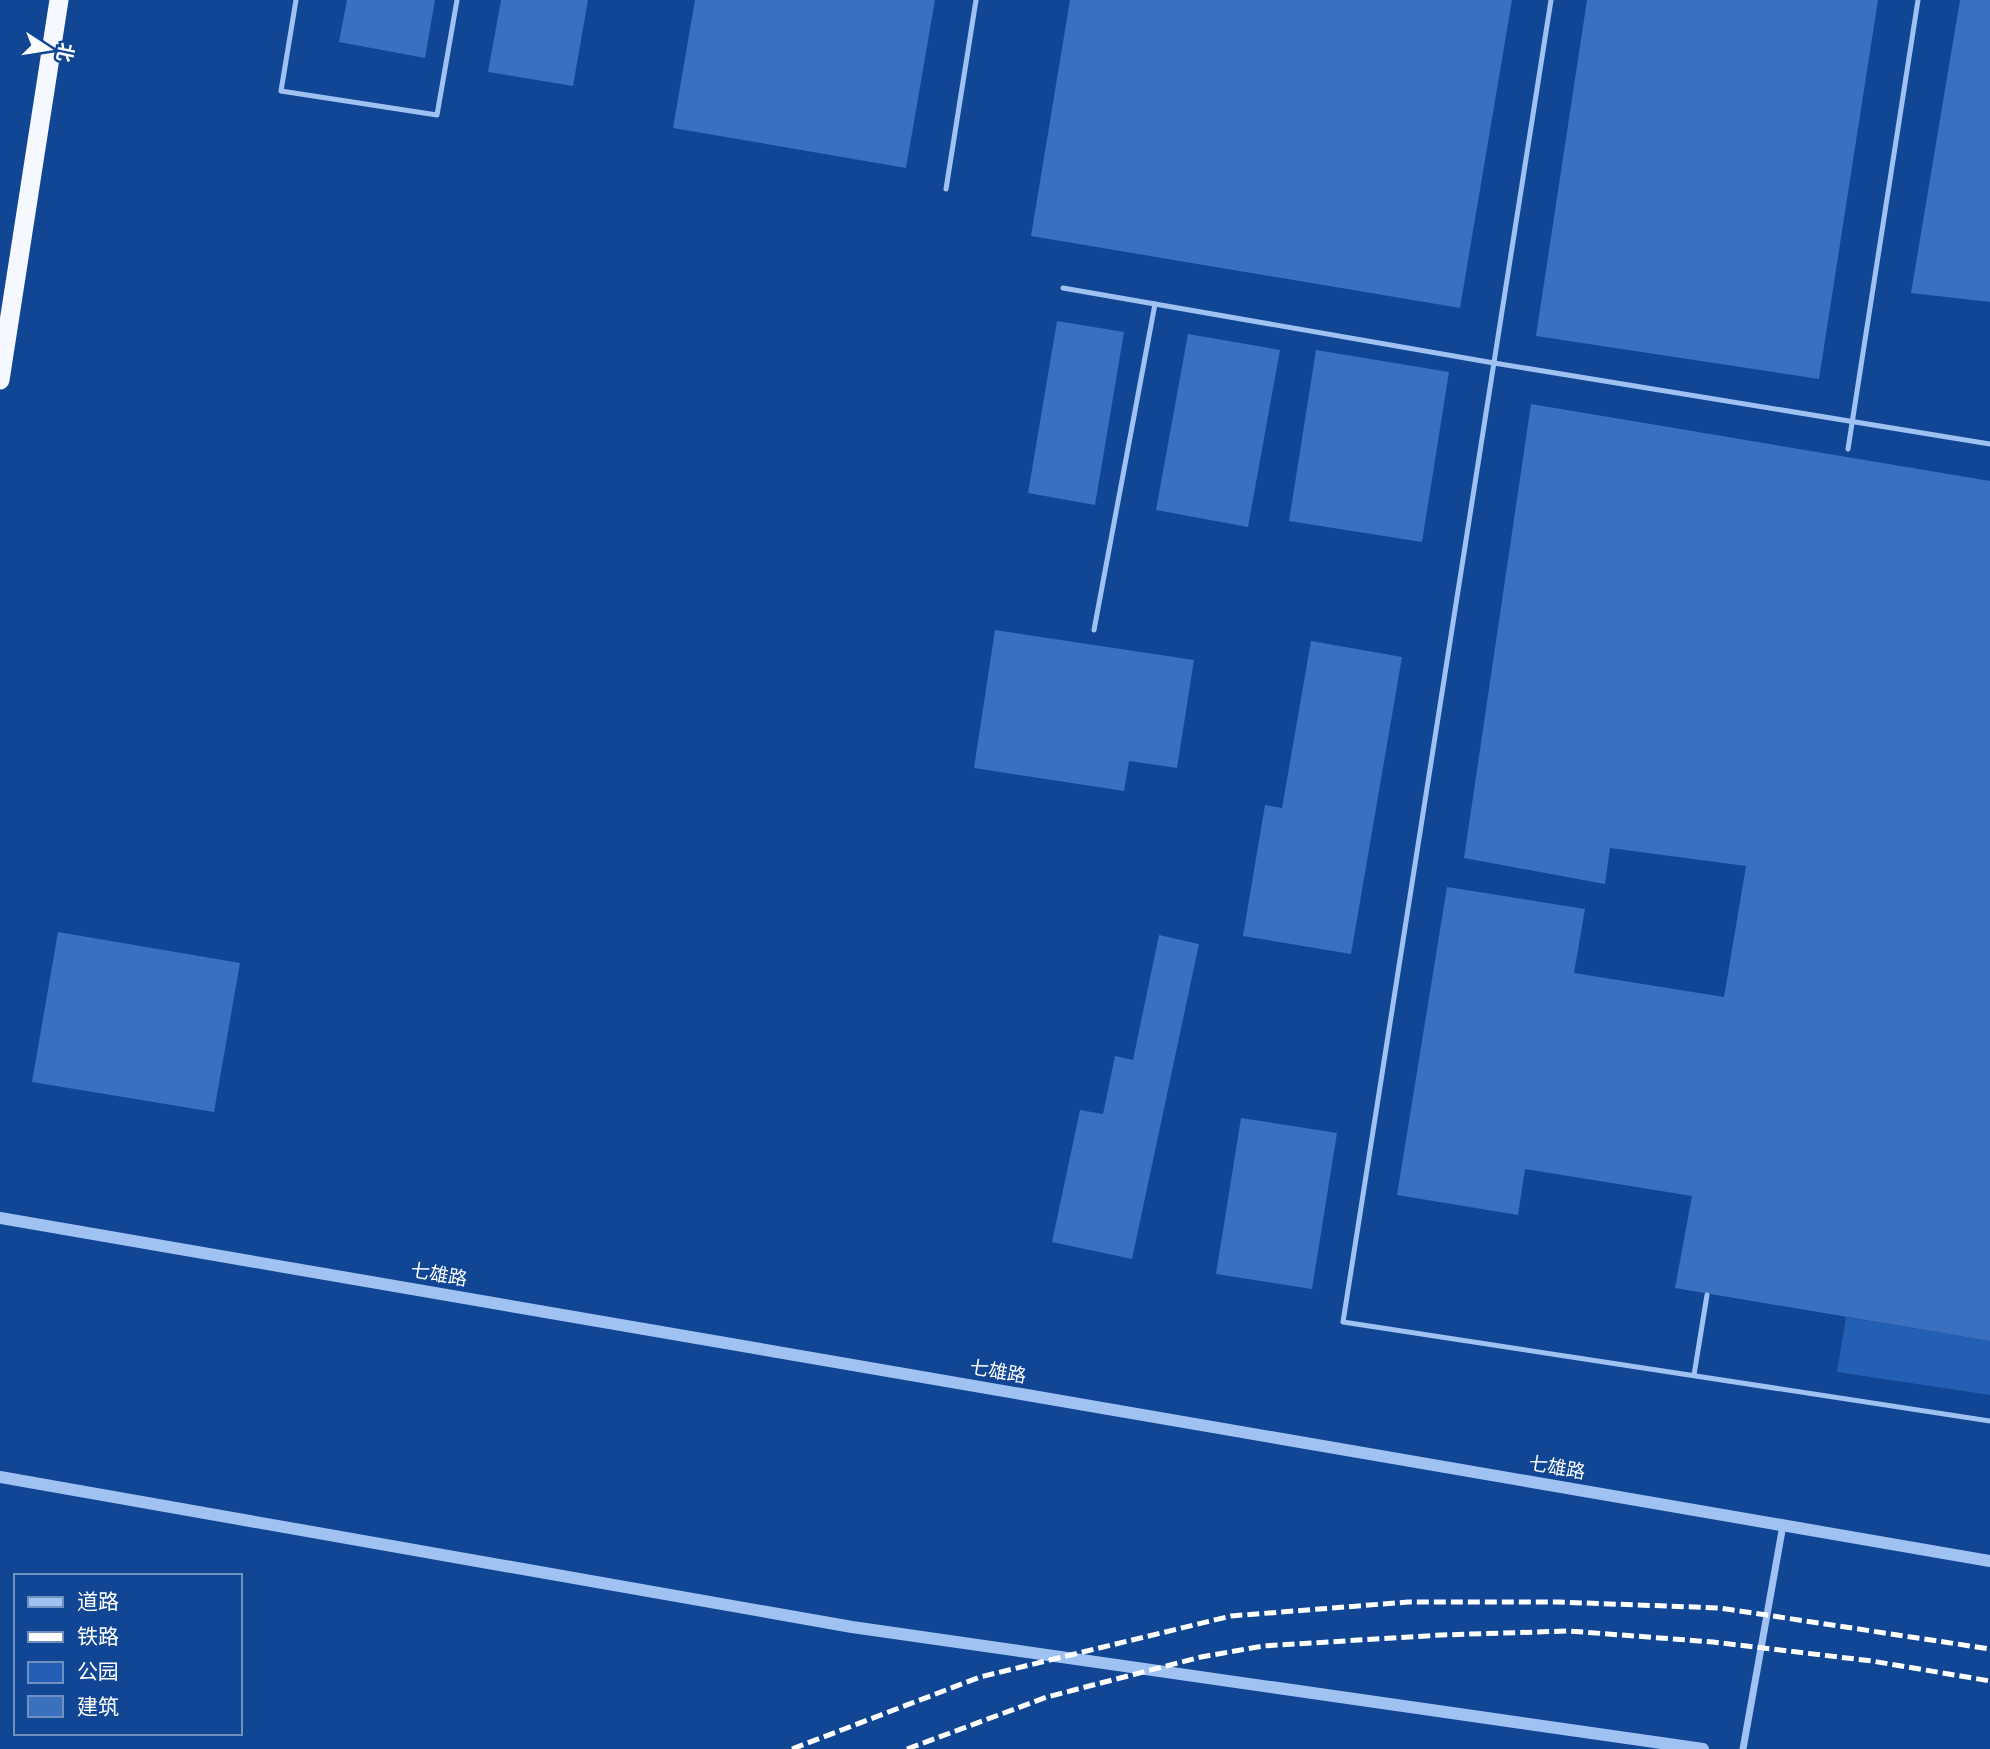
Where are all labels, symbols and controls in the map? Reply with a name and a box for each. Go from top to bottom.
north arrow [14,14,84,84]
text: 北 [51,41,80,65]
street label: 七雄路 [409,1256,469,1292]
street label: 七雄路 [968,1353,1028,1389]
street label: 七雄路 [1527,1449,1587,1485]
legend [14,1574,242,1735]
text: 道路 [77,1587,119,1615]
text: 铁路 [77,1622,119,1650]
text: 公园 [77,1657,119,1685]
text: 建筑 [77,1692,119,1720]

